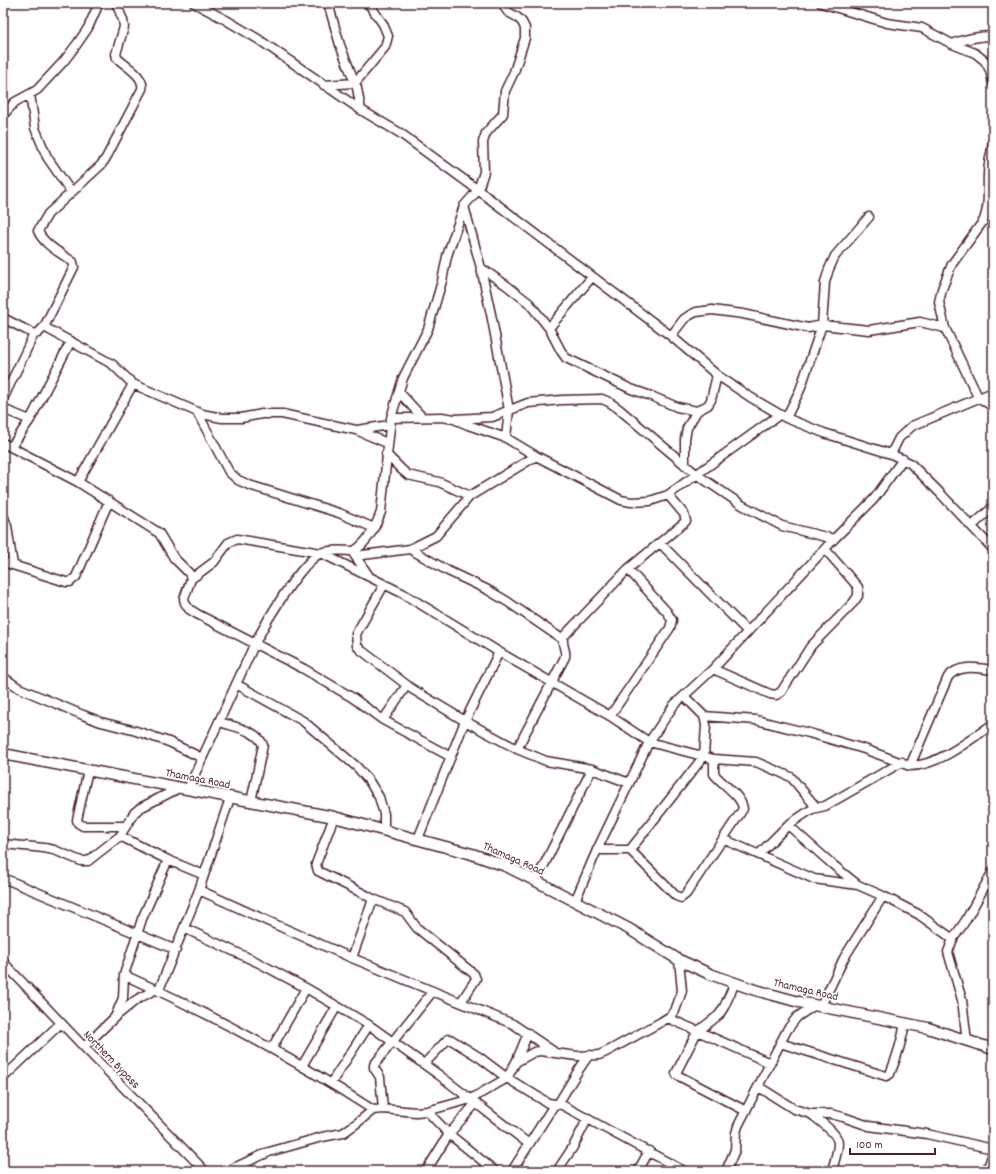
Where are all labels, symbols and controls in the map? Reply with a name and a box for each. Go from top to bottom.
street label: Thamaga Road [164,765,232,794]
street label: Thamaga Road [480,838,547,881]
street label: Thamaga Road [772,975,840,1006]
street label: Northern Bypass [79,1027,143,1093]
scale bar [850,1130,935,1156]
text: 100 m [856,1137,883,1154]

